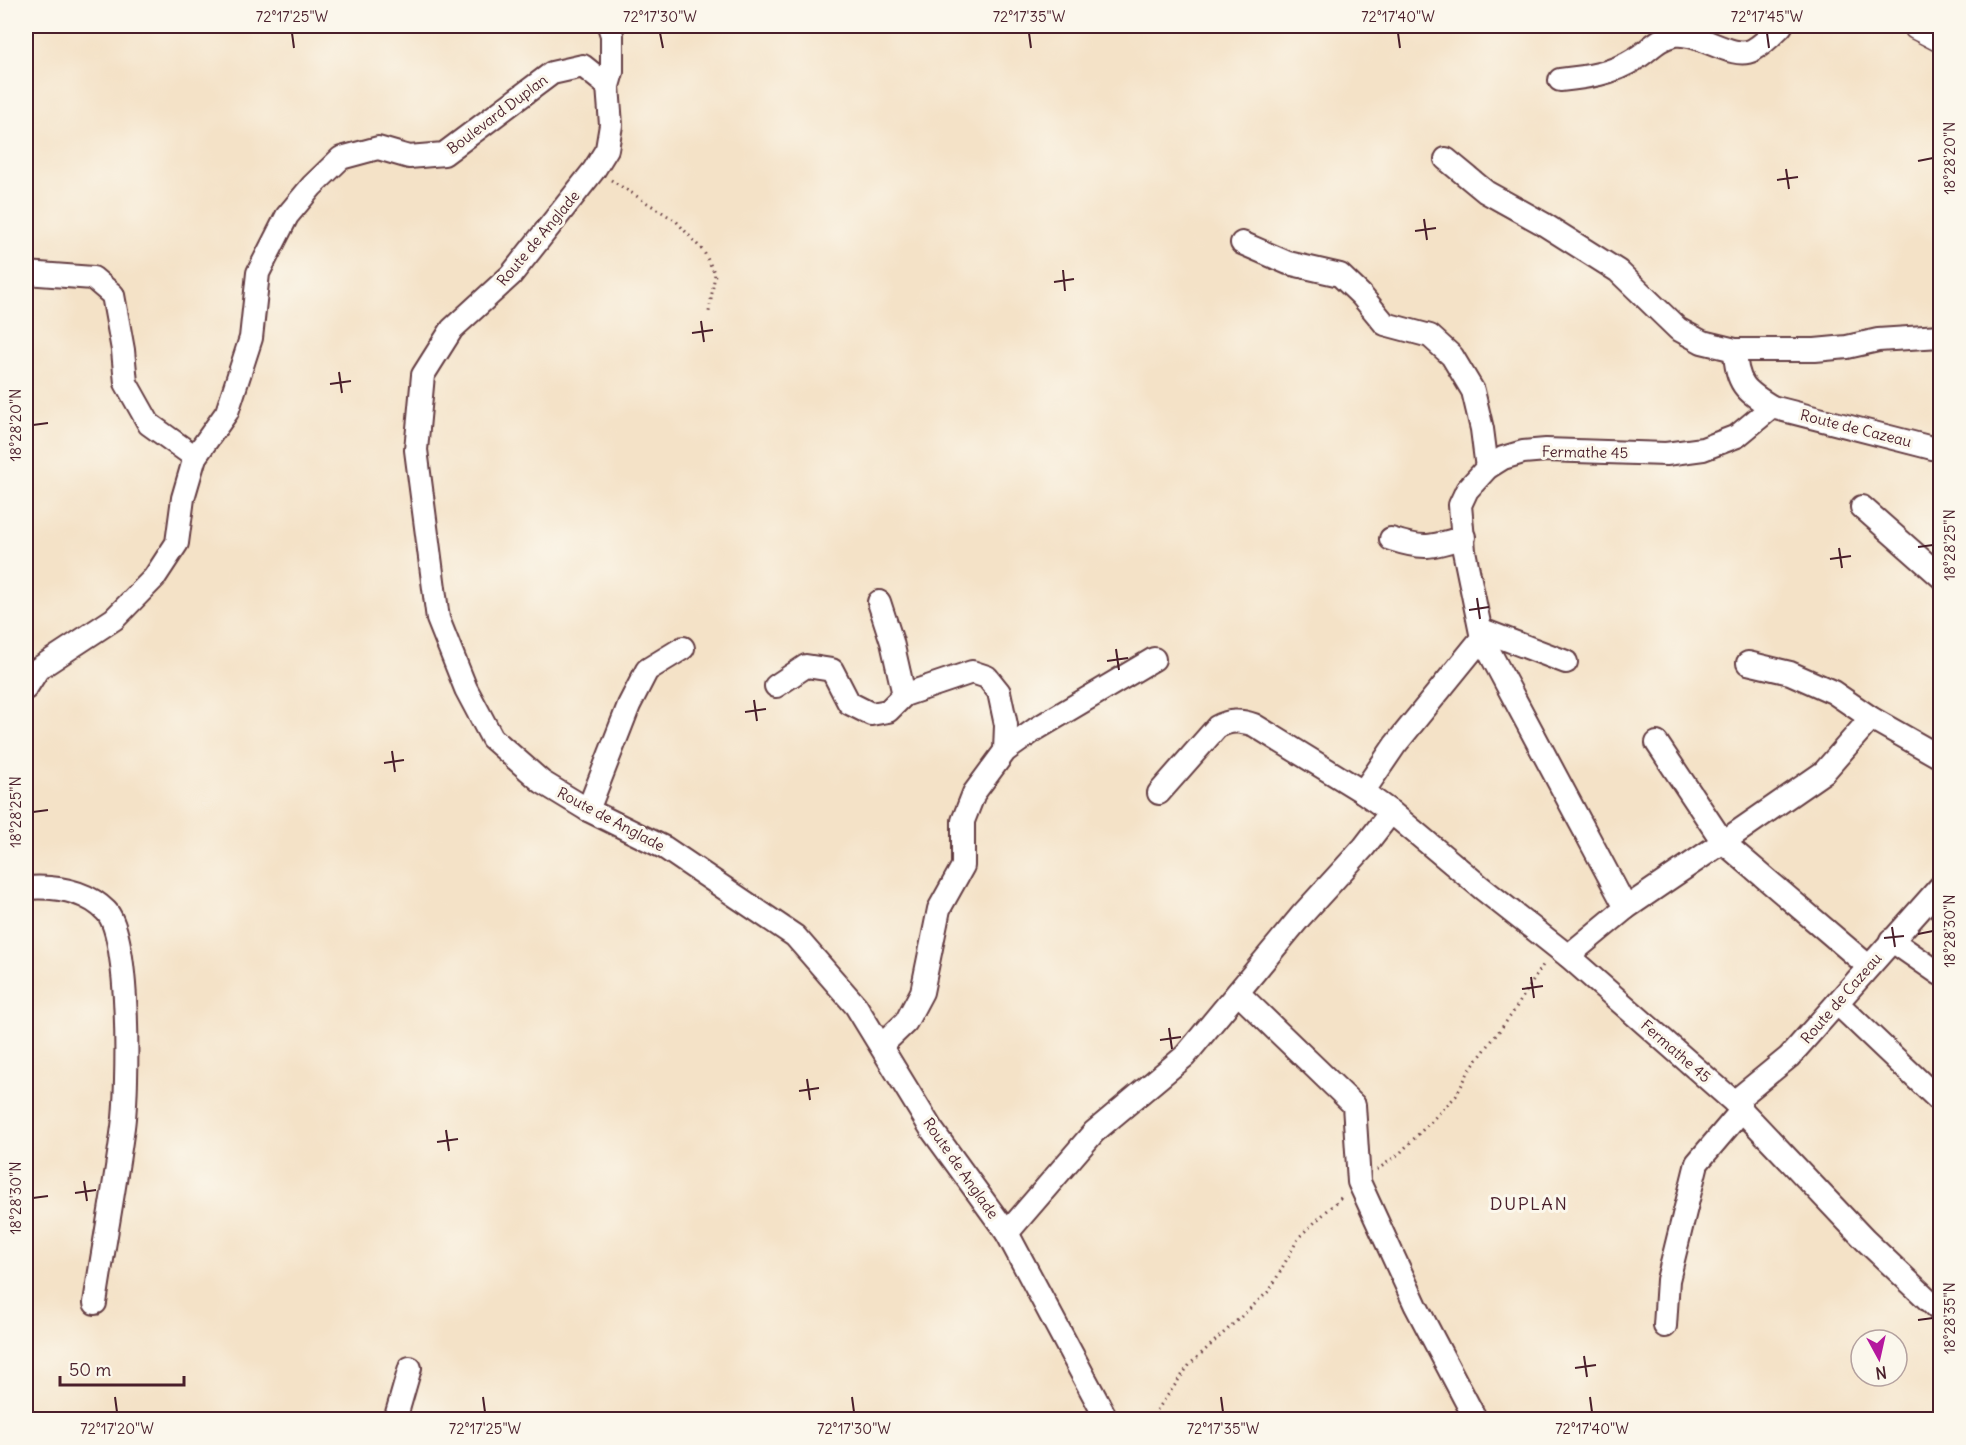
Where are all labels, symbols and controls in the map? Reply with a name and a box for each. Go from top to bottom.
text: 72°17'25"W [256,7,329,26]
text: 72°17'30"W [623,7,697,26]
text: 72°17'35"W [993,7,1066,26]
text: 72°17'40"W [1361,7,1435,26]
text: 72°17'45"W [1731,7,1804,26]
street label: Boulevard Duplan [443,70,551,158]
text: 18°28'20"N [1940,122,1959,194]
street label: Route de Anglade [492,186,584,290]
text: 18°28'20"N [6,389,25,461]
street label: Route de Cazeau [1798,405,1914,451]
street label: Fermathe 45 [1542,442,1628,462]
text: 18°28'25"N [1940,509,1959,581]
text: 18°28'25"N [6,776,25,848]
street label: Route de Anglade [554,783,668,855]
text: 18°28'30"N [1940,894,1959,968]
street label: Route de Cazeau [1796,949,1886,1047]
street label: Fermathe 45 [1637,1016,1715,1086]
street label: Route de Anglade [919,1114,1003,1222]
text: 18°28'30"N [6,1161,25,1235]
district label: DUPLAN [1490,1192,1568,1215]
text: 18°28'35"N [1940,1282,1959,1354]
north arrow [1849,1328,1909,1388]
scale bar [60,1349,184,1387]
text: 50 m [69,1358,111,1381]
text: N [1874,1362,1888,1384]
text: 72°17'20"W [80,1419,154,1438]
text: 72°17'25"W [449,1419,522,1438]
text: 72°17'30"W [817,1419,891,1438]
text: 72°17'35"W [1187,1419,1260,1438]
text: 72°17'40"W [1555,1419,1629,1438]

